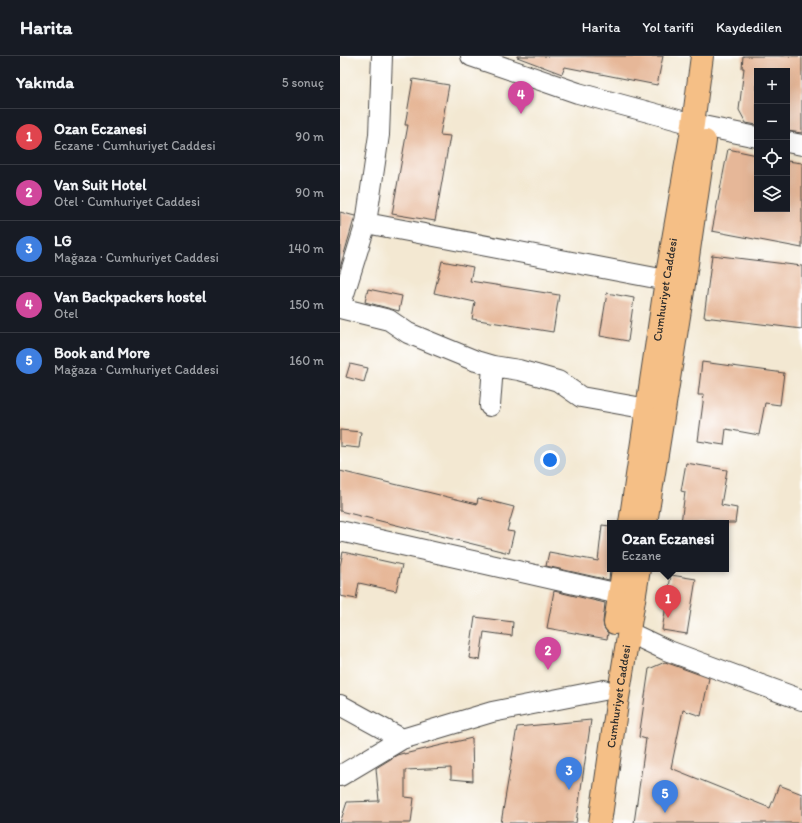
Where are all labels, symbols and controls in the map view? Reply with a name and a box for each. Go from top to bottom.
text: Harita [20,16,72,39]
text: Harita [582,19,620,36]
text: Yol tarifi [642,19,694,36]
text: Kaydedilen [716,19,782,36]
map controls [754,68,790,212]
button: + [754,68,790,104]
text: Yakında [16,72,74,92]
text: 5 sonuç [282,75,324,90]
pin: 4 [508,81,534,114]
button: − [754,104,790,140]
text: Ozan Eczanesi [54,120,147,138]
text: 1 [26,129,32,144]
text: 90 m [295,129,324,144]
text: Eczane · Cumhuriyet Caddesi [54,138,216,153]
button: locate [754,140,790,176]
text: Van Suit Hotel [54,176,146,194]
button: layers [754,176,790,212]
text: 2 [26,185,32,200]
text: 90 m [295,185,324,200]
text: Otel · Cumhuriyet Caddesi [54,194,200,209]
text: LG [54,232,72,250]
street label: Cumhuriyet Caddesi [650,237,680,342]
text: 3 [25,241,33,256]
text: 140 m [288,241,324,256]
text: Mağaza · Cumhuriyet Caddesi [54,250,219,265]
text: Van Backpackers hostel [54,288,206,306]
text: 4 [25,297,33,312]
text: 150 m [289,297,324,312]
text: Otel [54,306,78,321]
text: Book and More [54,344,150,362]
text: 5 [26,353,32,368]
text: 160 m [289,353,324,368]
text: Mağaza · Cumhuriyet Caddesi [54,362,219,377]
your location [540,450,560,470]
popup [607,520,729,572]
text: Ozan Eczanesi [622,530,714,548]
text: Eczane [622,548,661,563]
pin: 1 [655,585,681,618]
pin: 2 [535,637,561,670]
street label: Cumhuriyet Caddesi [604,644,634,749]
pin: 3 [556,757,582,790]
pin: 5 [652,780,678,813]

